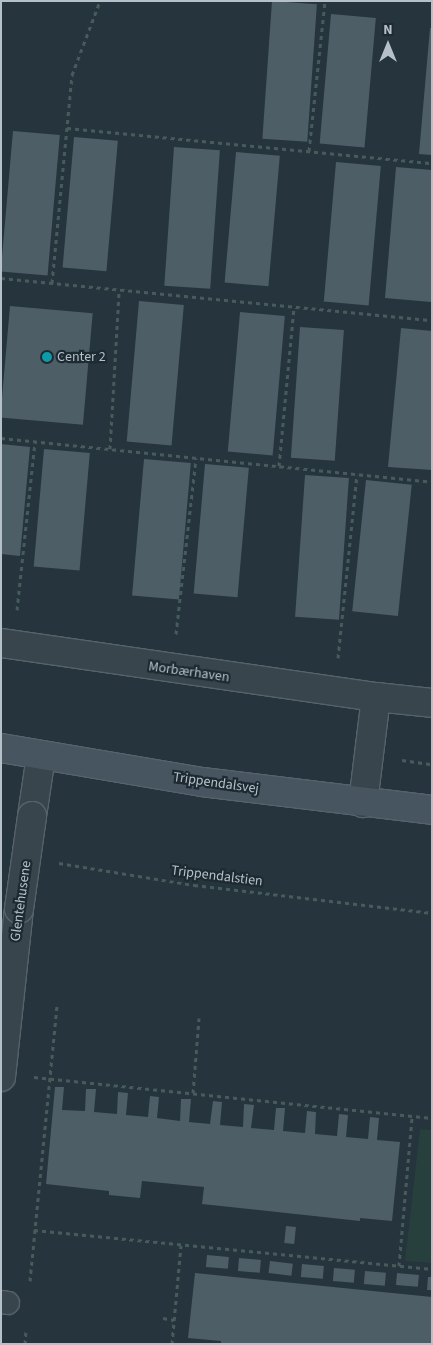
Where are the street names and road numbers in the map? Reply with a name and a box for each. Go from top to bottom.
street label: Morbærhaven [147,658,231,686]
street label: Trippendalsvej [172,769,260,797]
street label: Glentehusene [7,860,35,942]
street label: Trippendalstien [170,862,264,890]

